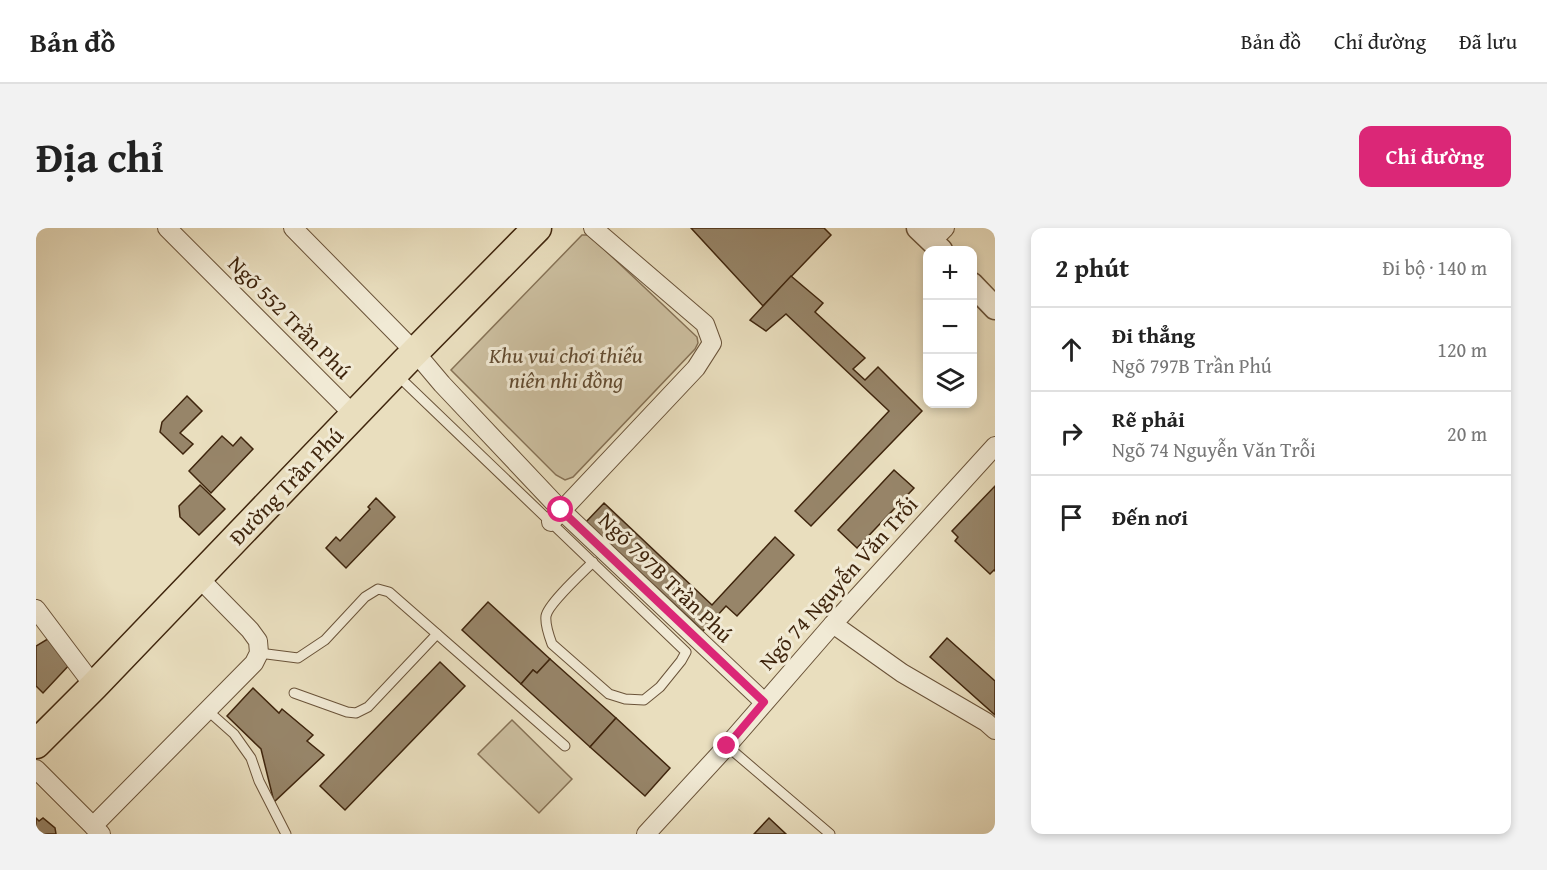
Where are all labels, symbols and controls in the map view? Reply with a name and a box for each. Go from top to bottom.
text: Bản đồ [30,21,115,62]
text: Bản đồ [1241,26,1301,57]
text: Chỉ đường [1334,26,1426,57]
text: Đã lưu [1459,26,1517,57]
text: Địa chỉ [36,126,164,187]
button: Chỉ đường [1359,126,1511,187]
map controls [923,246,977,408]
button: + [923,246,977,300]
street label: Ngõ 552 Trần Phú [221,248,359,386]
text: 2 phút [1055,248,1129,287]
text: Đi bộ · 140 m [1383,253,1487,282]
button: − [923,300,977,354]
text: Đi thẳng [1112,319,1195,351]
icon: ahead [1055,333,1088,366]
text: 120 m [1437,335,1487,364]
park label: Khu vui chơi thiếu niên nhi đồng [488,339,643,396]
text: Ngõ 797B Trần Phú [1112,351,1272,380]
button: layers [923,354,977,408]
text: Rẽ phải [1112,403,1185,435]
icon: right [1055,417,1088,450]
text: 20 m [1447,419,1487,448]
street label: Đường Trần Phú [221,420,351,552]
text: Ngõ 74 Nguyễn Văn Trỗi [1112,435,1316,464]
street label: Ngõ 74 Nguyễn Văn Trỗi [751,489,925,677]
route start [547,496,573,522]
icon: arrive [1055,501,1088,534]
text: Đến nơi [1112,501,1188,533]
street label: Ngõ 797B Trần Phú [592,505,740,650]
route end [713,732,739,758]

